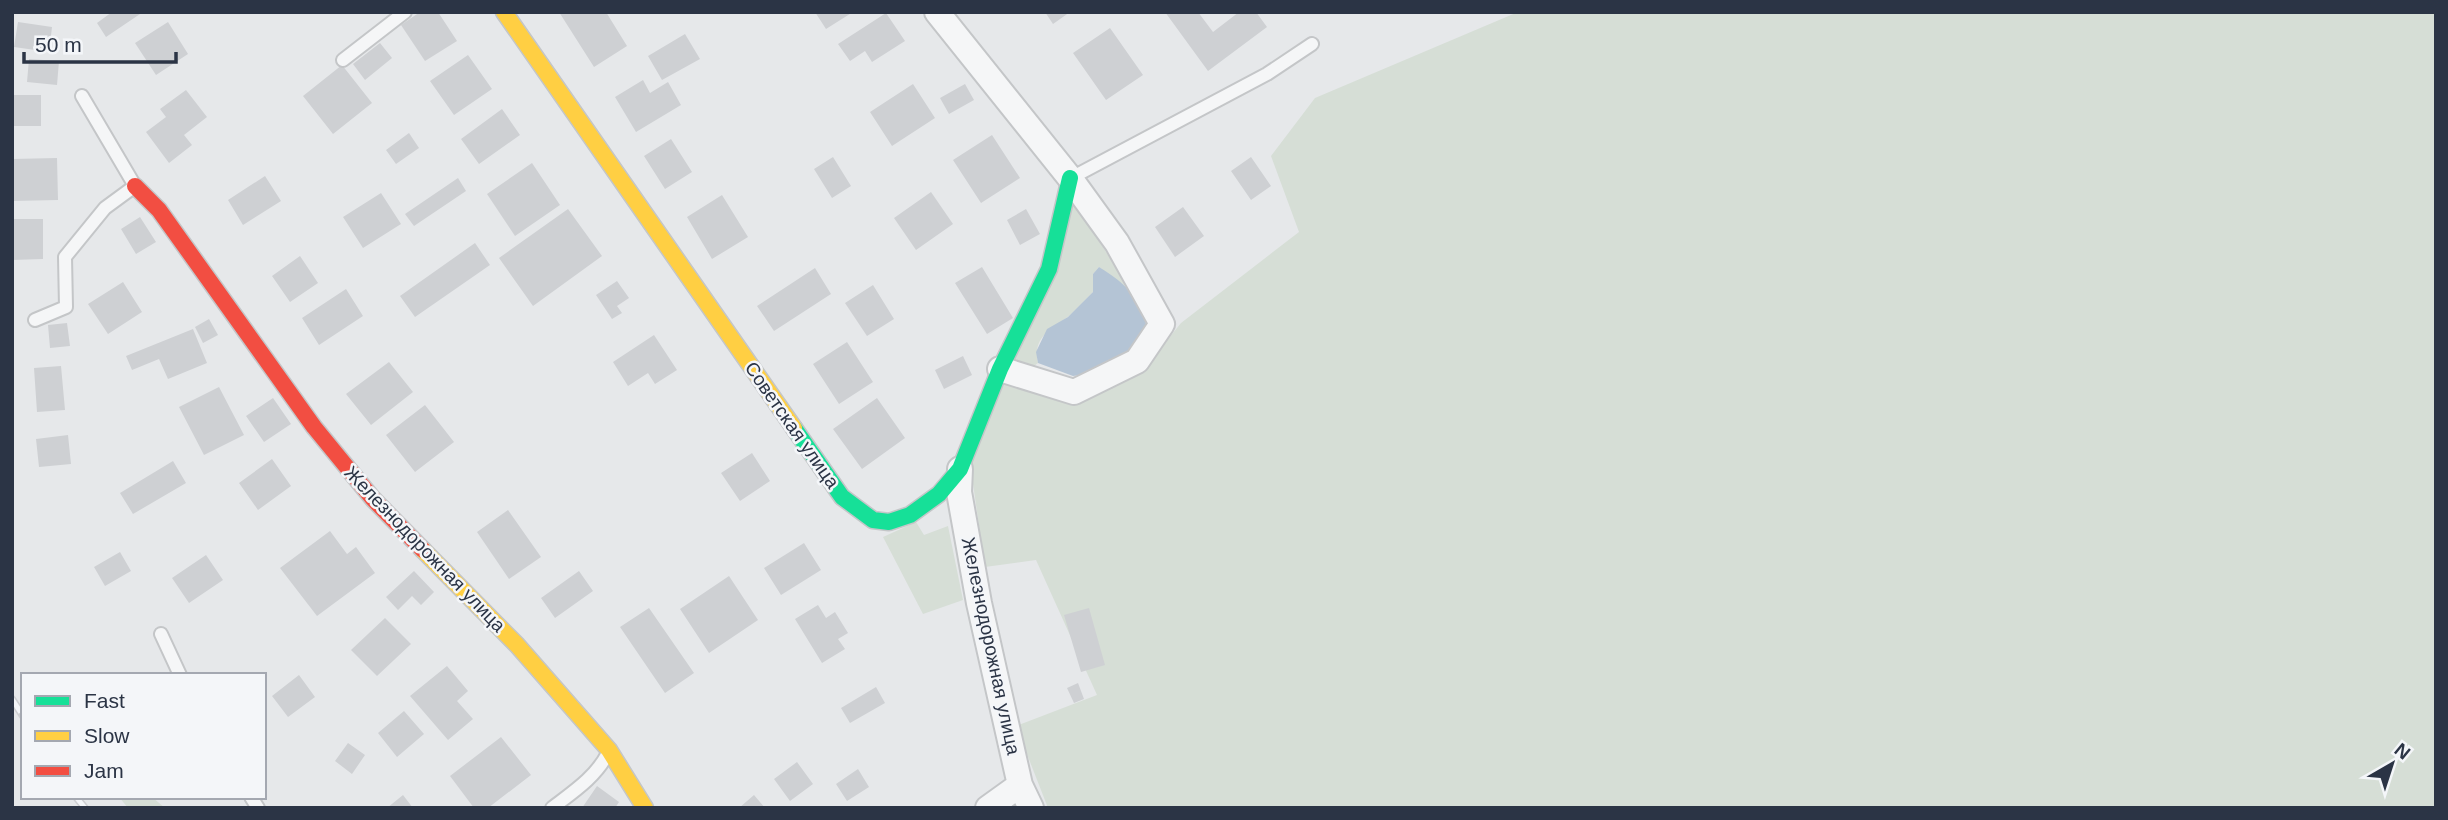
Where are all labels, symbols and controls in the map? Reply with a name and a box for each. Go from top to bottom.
scale bar [24,21,177,65]
text: 50 m [35,33,82,56]
street label: Советская улица [741,358,844,492]
street label: Железнодорожная улица [340,462,510,636]
street label: Железнодорожная улица [958,535,1024,757]
legend [21,673,266,799]
text: Fast [84,689,125,712]
text: Slow [84,724,130,747]
north arrow [2357,729,2427,799]
text: N [2390,739,2414,764]
text: Jam [84,759,124,782]

